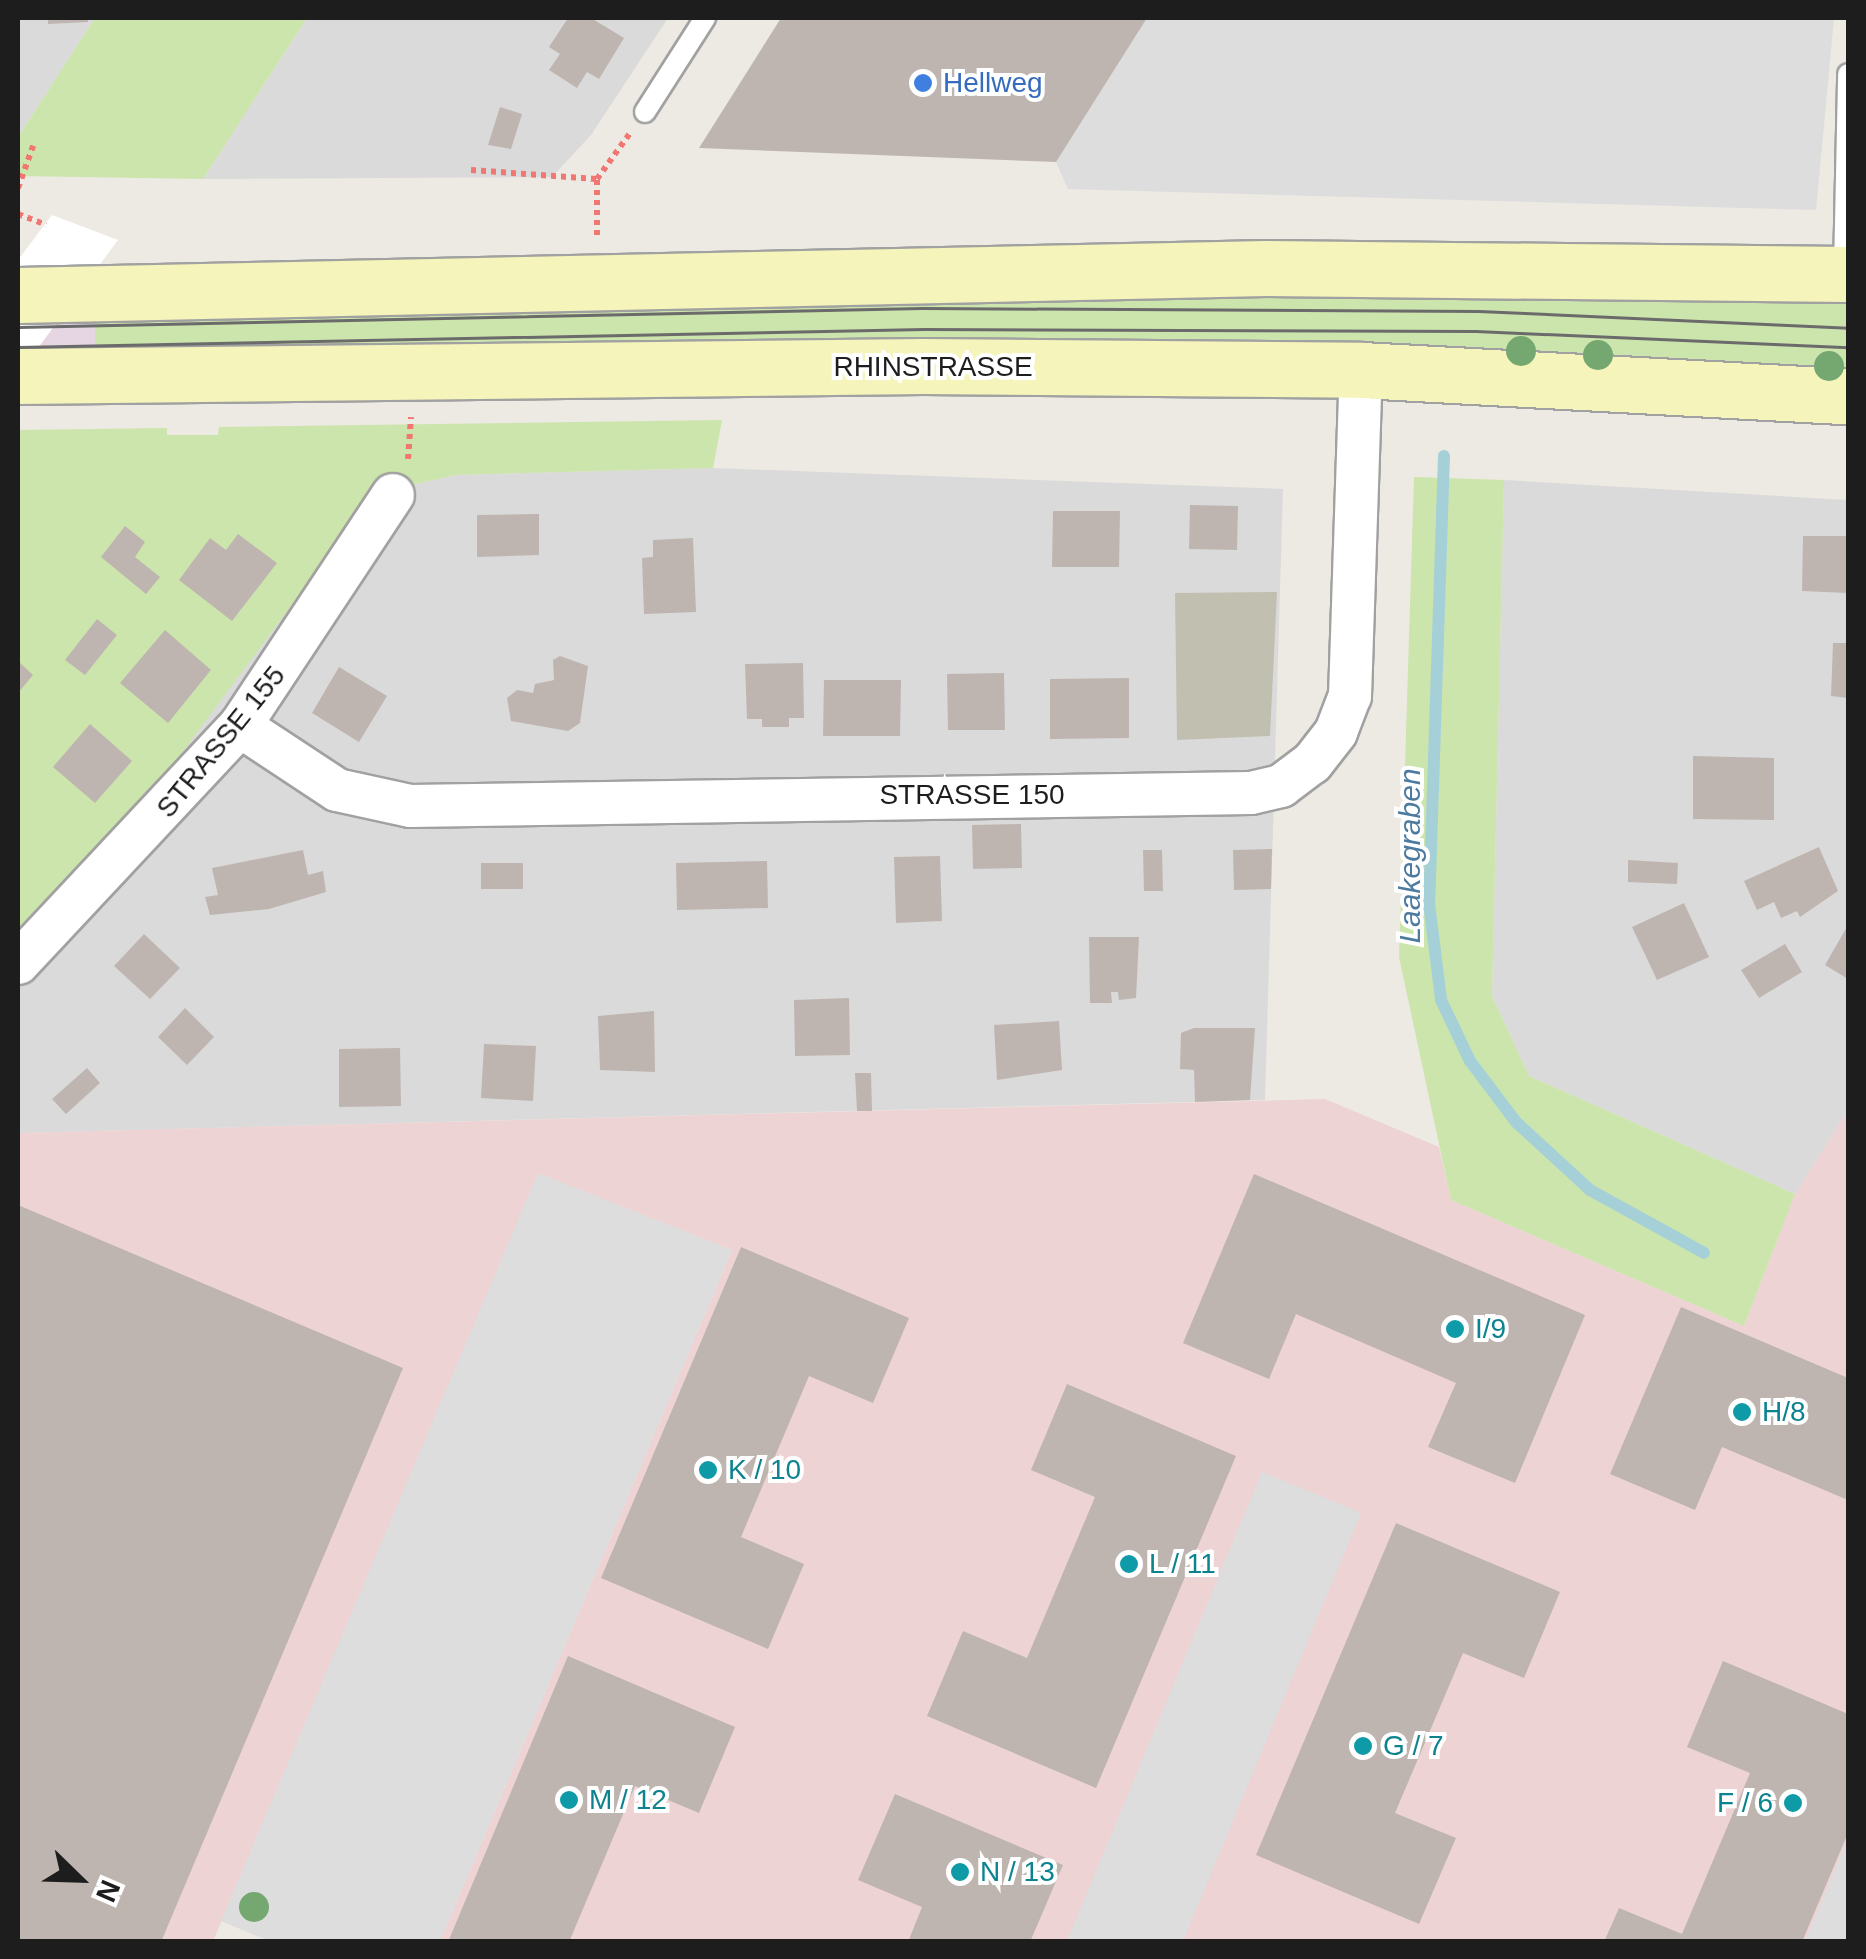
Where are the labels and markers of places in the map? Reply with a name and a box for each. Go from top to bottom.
place label: Hellweg [943,66,1043,100]
marker: Hellweg [912,72,934,94]
place label: I/9 [1475,1312,1506,1346]
marker: I/9 [1444,1318,1466,1340]
place label: H/8 [1762,1395,1806,1429]
marker: H/8 [1731,1401,1753,1423]
place label: K / 10 [728,1453,801,1487]
marker: K / 10 [697,1459,719,1481]
place label: L / 11 [1149,1547,1217,1581]
marker: L / 11 [1118,1553,1140,1575]
place label: G / 7 [1383,1729,1444,1763]
marker: G / 7 [1352,1735,1374,1757]
place label: M / 12 [589,1783,667,1817]
place label: F / 6 [1717,1786,1773,1820]
marker: M / 12 [558,1789,580,1811]
marker: F / 6 [1782,1792,1804,1814]
place label: N / 13 [980,1855,1055,1889]
marker: N / 13 [949,1861,971,1883]

